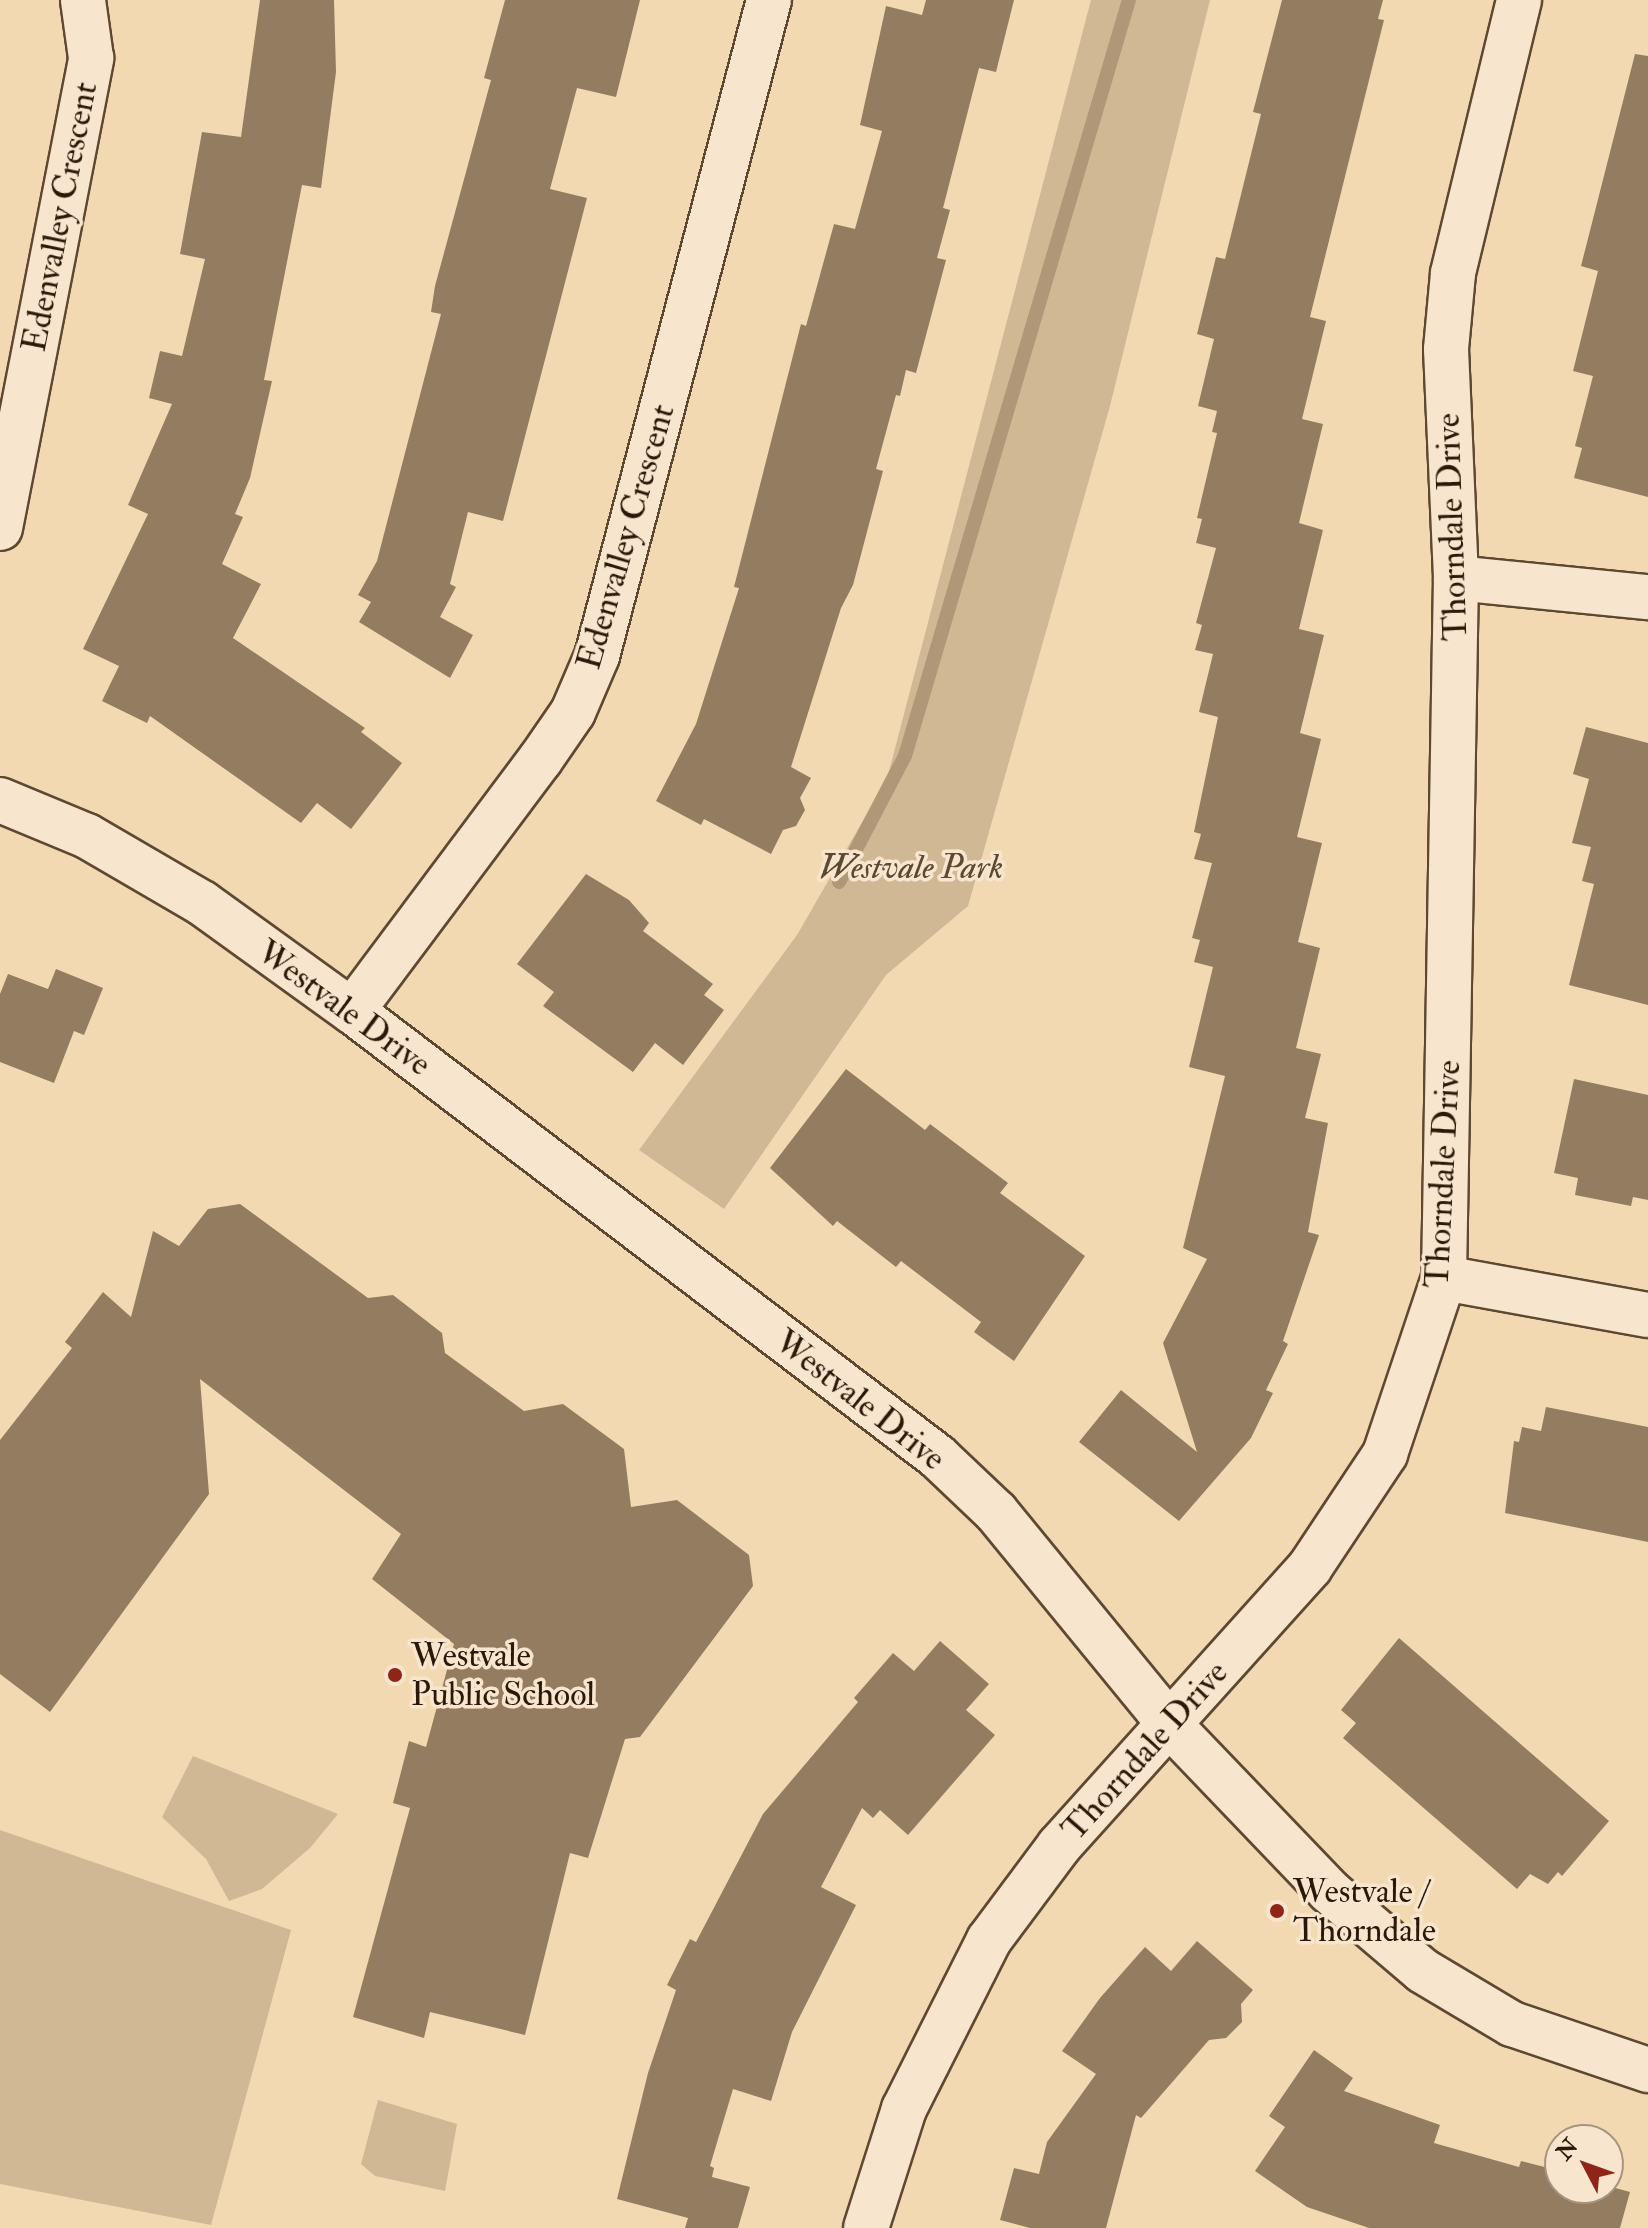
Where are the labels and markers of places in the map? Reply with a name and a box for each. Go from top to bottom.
place label: Westvale Public School [411,1635,595,1714]
marker: Westvale Public School [386,1666,404,1684]
place label: Westvale / Thorndale [1293,1871,1436,1950]
marker: Westvale / Thorndale [1268,1902,1286,1920]

